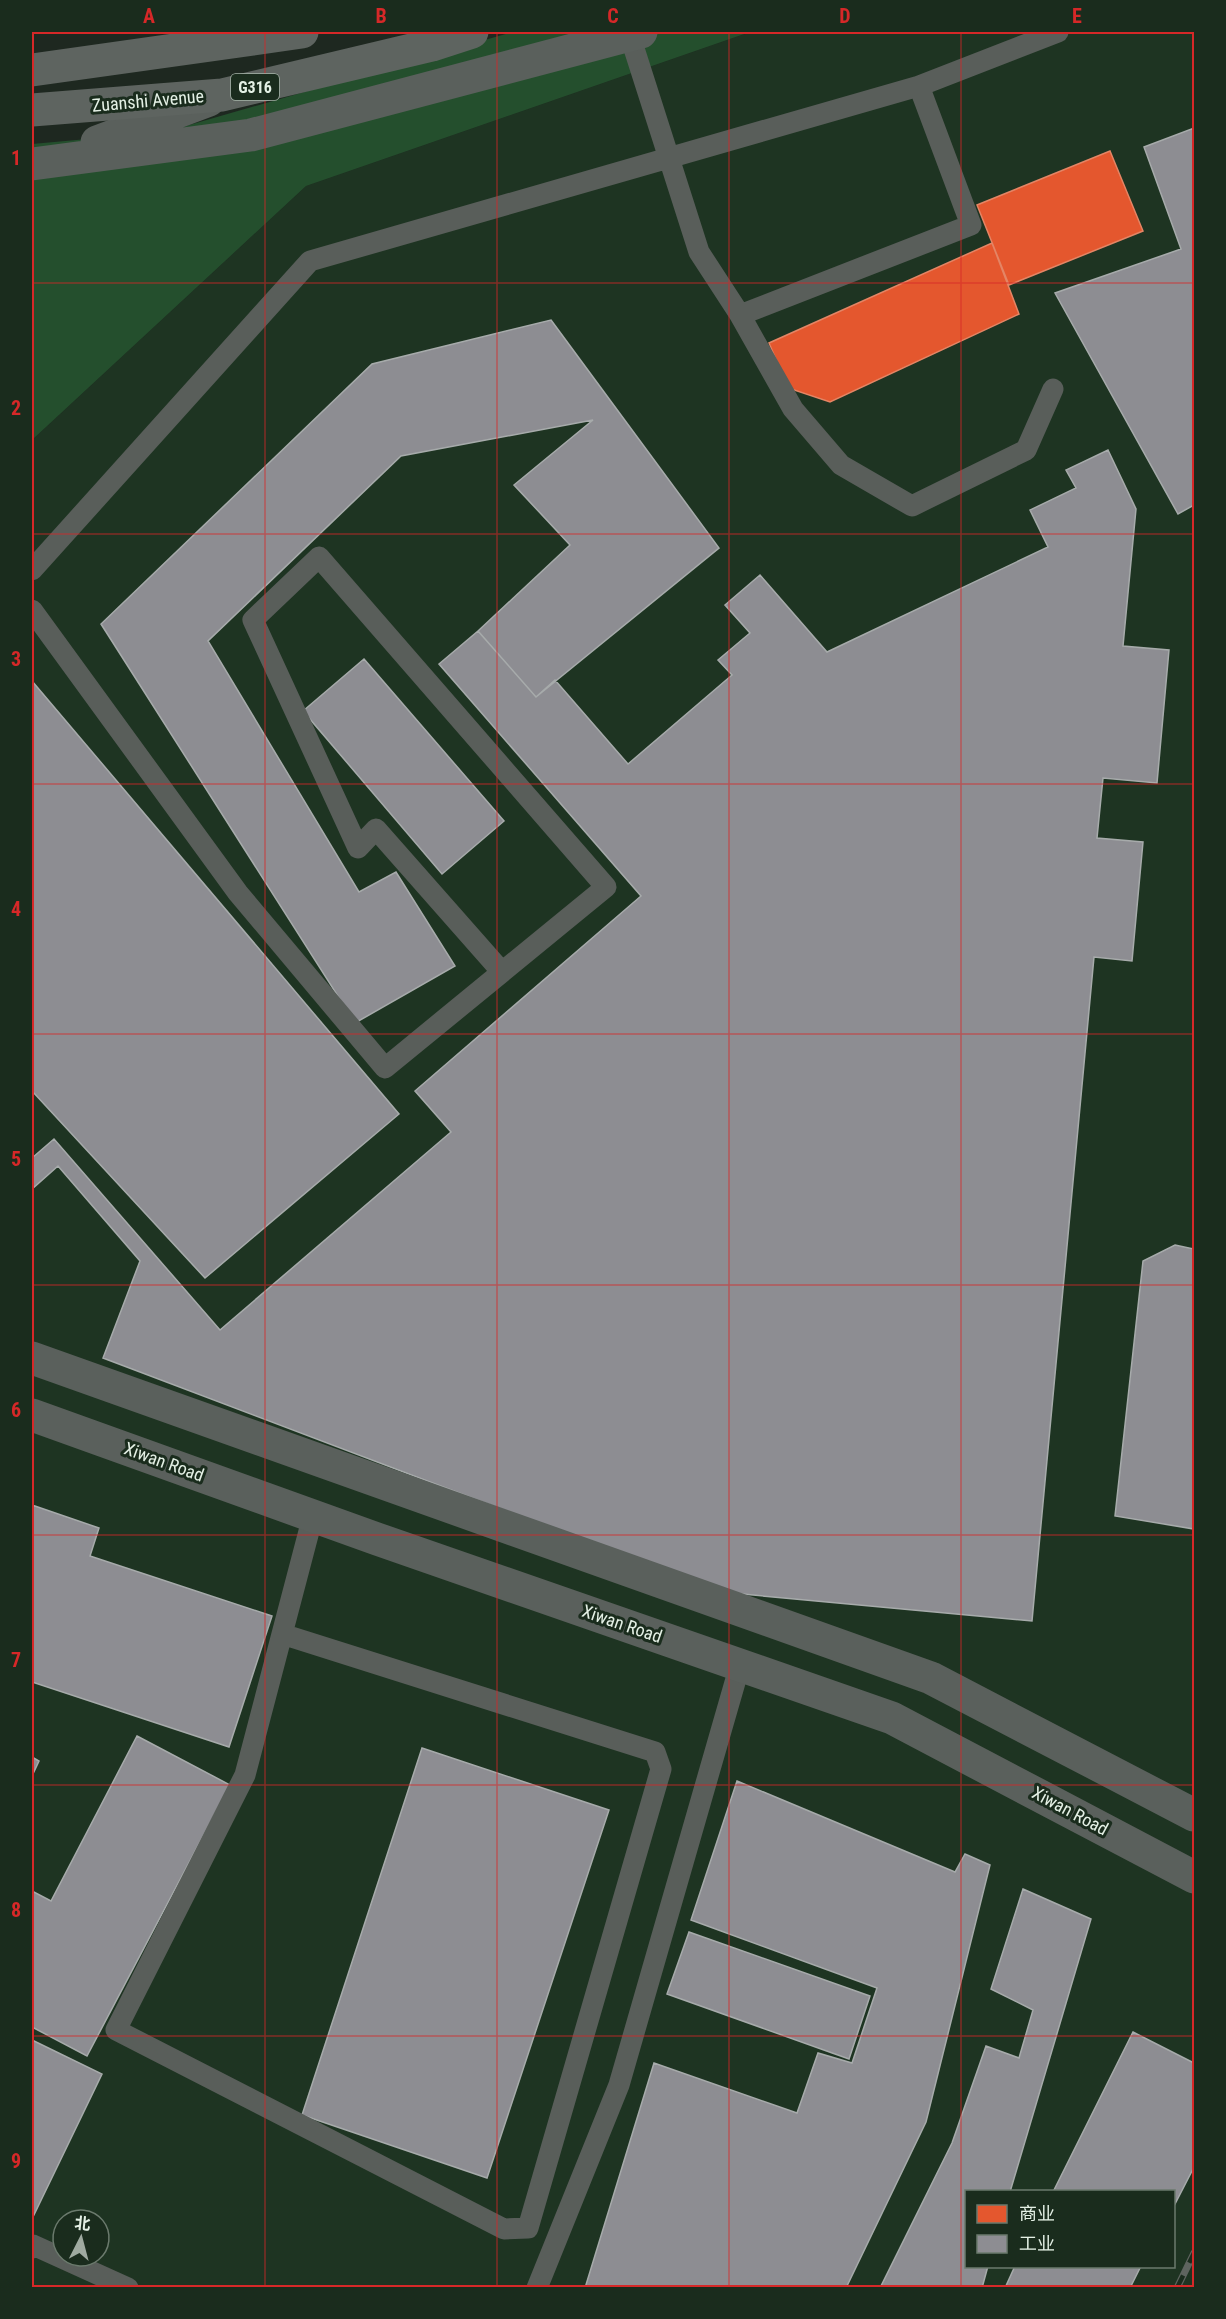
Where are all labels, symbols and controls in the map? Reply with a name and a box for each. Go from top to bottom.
text: A [143,4,155,28]
text: B [375,4,387,28]
text: C [607,4,619,28]
text: D [839,4,851,28]
text: E [1072,4,1082,28]
road number: G316 [231,74,279,100]
street label: Zuanshi Avenue [91,85,205,116]
text: 1 [11,146,21,170]
text: 2 [11,396,21,420]
text: 3 [11,647,21,671]
text: 4 [11,897,21,921]
text: 5 [11,1147,21,1171]
text: 6 [11,1398,21,1422]
street label: Xiwan Road [121,1437,207,1486]
street label: Xiwan Road [579,1600,665,1647]
text: 7 [11,1648,21,1672]
street label: Xiwan Road [1028,1782,1112,1839]
text: 8 [11,1898,21,1922]
text: 9 [11,2149,21,2173]
legend [965,2190,1175,2268]
text: 商业 [1019,2203,1055,2224]
north arrow [51,2208,111,2268]
text: 北 [74,2213,91,2234]
text: 工业 [1019,2233,1055,2254]

